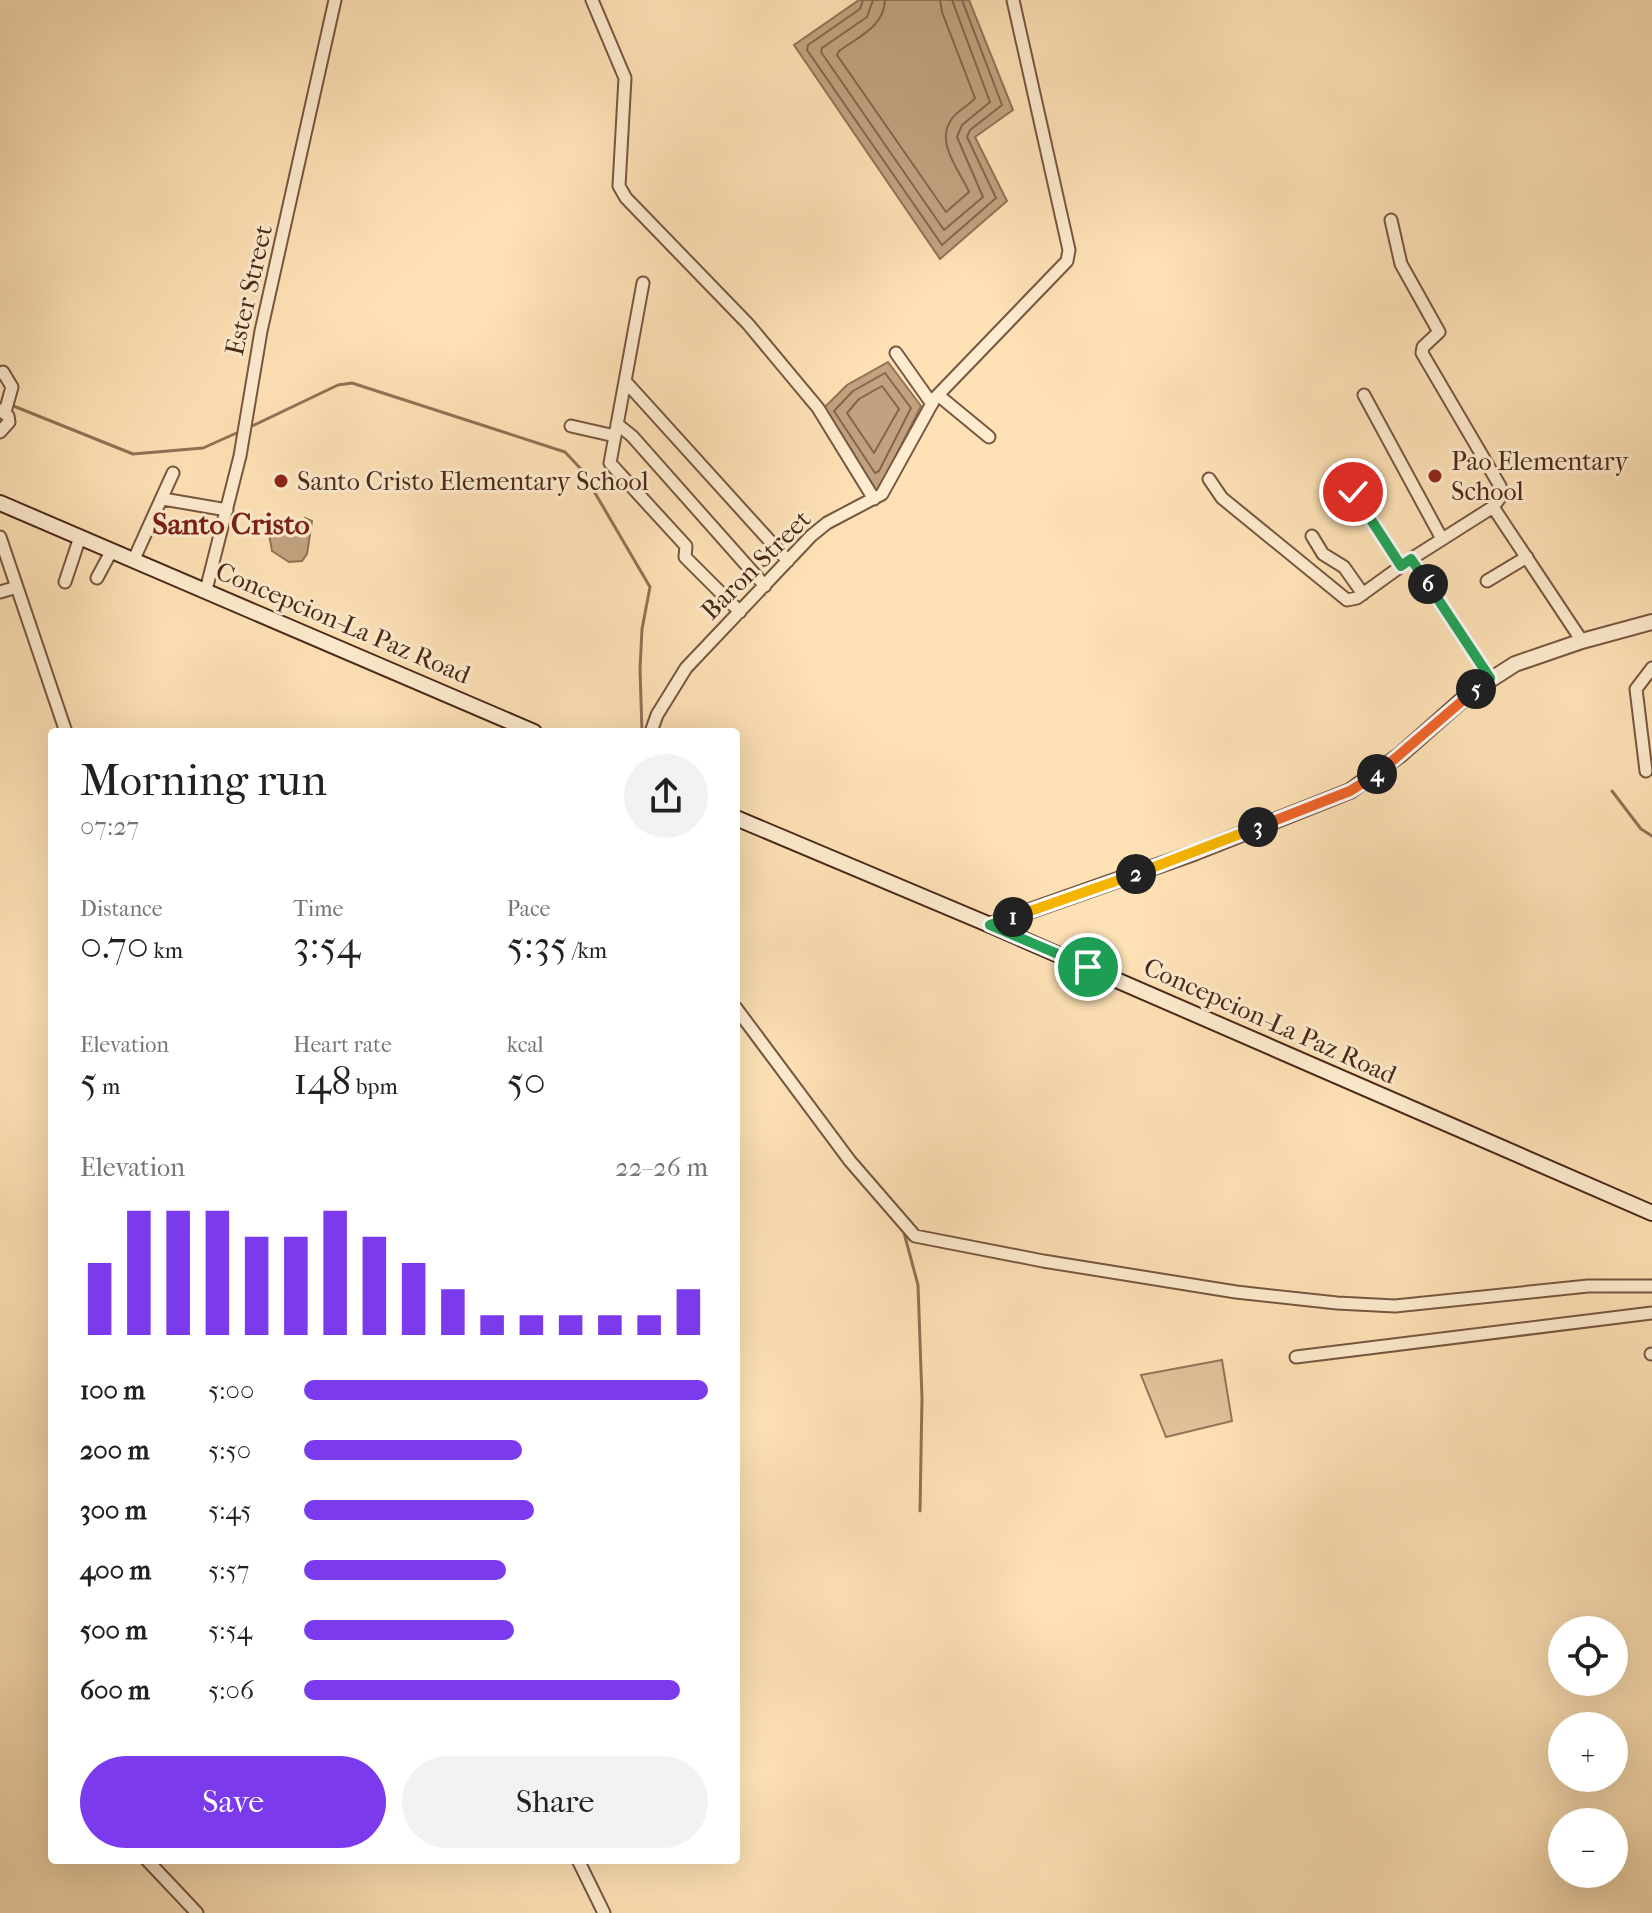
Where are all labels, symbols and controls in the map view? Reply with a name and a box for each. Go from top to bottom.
street label: Ester Street [219,221,279,358]
place label: Pao Elementary School [1451,446,1630,507]
pin [1319,458,1387,526]
place label: Santo Cristo Elementary School [297,466,649,497]
marker: Pao Elementary School [1426,467,1444,485]
icon: check [1331,470,1375,514]
marker: Santo Cristo Elementary School [272,472,290,490]
street label: Baron Street [695,503,818,626]
district label: Santo Cristo [152,507,310,542]
street label: Concepcion-La Paz Road [211,555,476,691]
pin: 6 [1408,564,1448,604]
text: 6 [1422,571,1434,597]
pin: 5 [1456,669,1496,709]
text: 5 [1471,676,1481,702]
button: share [624,754,708,838]
pin: 4 [1357,754,1397,794]
text: Morning run [80,755,327,806]
text: 4 [1371,761,1384,787]
pin: 3 [1238,807,1278,847]
text: 07:27 [80,811,139,842]
text: 3 [1253,814,1263,840]
pin: 2 [1116,854,1156,894]
text: 2 [1130,861,1142,887]
text: Distance [80,896,163,922]
text: Time [293,896,343,922]
text: Pace [507,896,550,922]
pin: 1 [993,897,1033,937]
text: 1 [1009,904,1017,930]
text: 0.70 [80,922,149,968]
text: 3:54 [293,922,360,968]
text: 5:35 [507,922,567,968]
pin [1054,933,1122,1001]
text: km [149,938,183,964]
text: /km [567,938,607,964]
icon: arrive [1066,945,1110,989]
street label: Concepcion-La Paz Road [1139,951,1402,1091]
text: Elevation [80,1032,169,1058]
text: Heart rate [293,1032,392,1058]
text: kcal [507,1032,544,1058]
text: 5 [80,1058,97,1104]
text: 148 [293,1058,351,1104]
text: 50 [507,1058,546,1104]
text: m [97,1074,120,1100]
text: bpm [351,1074,398,1100]
text: Elevation [80,1152,185,1183]
text: 22–26 m [615,1152,708,1183]
text: 100 m [80,1375,145,1406]
text: 5:00 [208,1375,254,1406]
text: 200 m [80,1435,149,1466]
text: 5:50 [208,1435,251,1466]
text: 300 m [80,1495,147,1526]
text: 5:45 [208,1495,251,1526]
text: 400 m [80,1555,151,1586]
text: 5:57 [208,1555,249,1586]
text: 500 m [80,1615,147,1646]
text: 5:54 [208,1615,252,1646]
map controls [1548,1616,1628,1888]
button: locate [1548,1616,1628,1696]
text: 600 m [80,1675,150,1706]
text: 5:06 [208,1675,254,1706]
button: + [1548,1712,1628,1792]
button: Save [80,1756,386,1848]
button: Share [402,1756,708,1848]
button: − [1548,1808,1628,1888]

